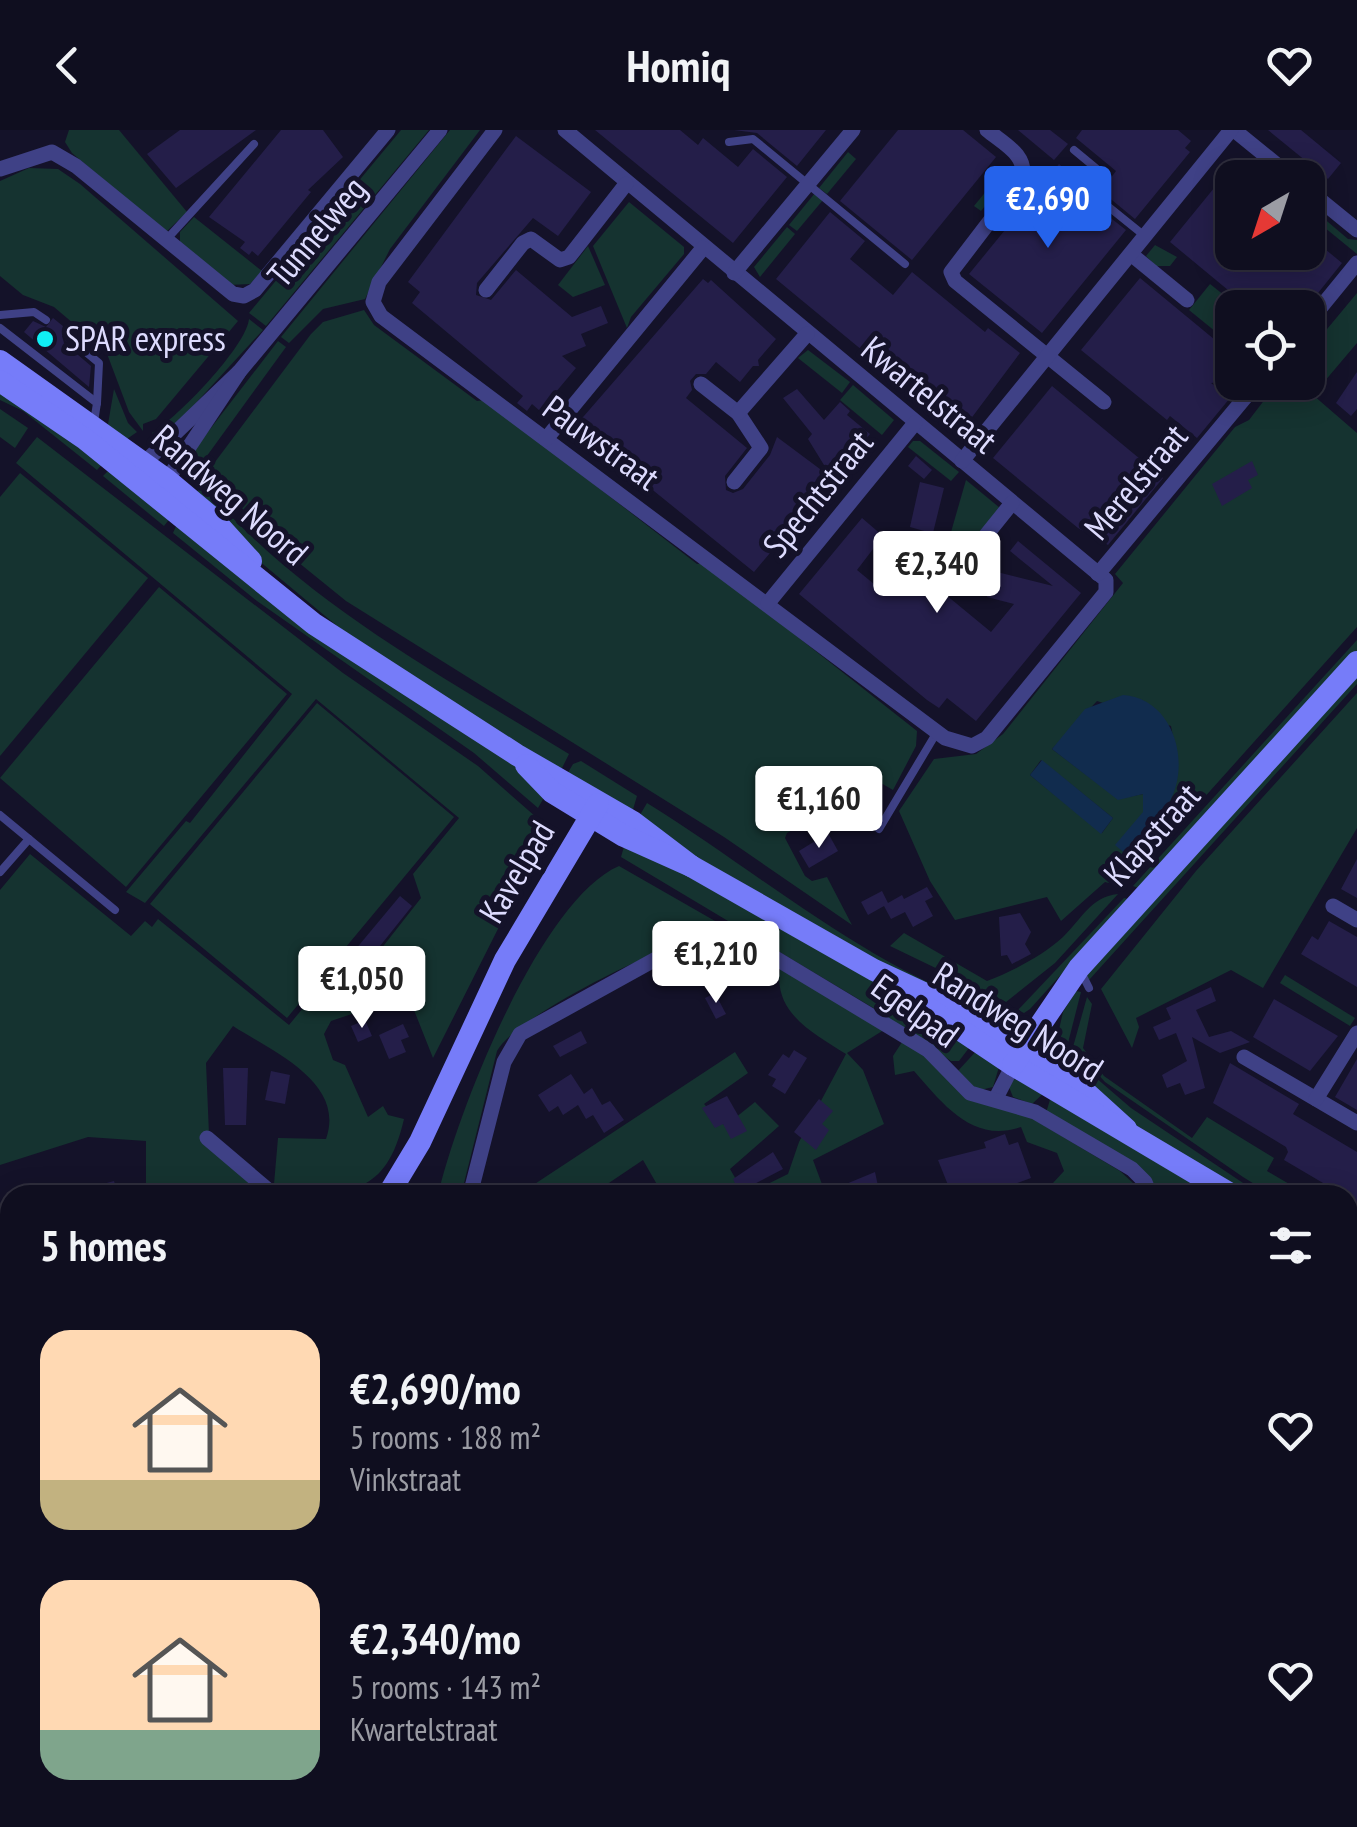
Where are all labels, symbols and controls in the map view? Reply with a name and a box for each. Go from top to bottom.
text: Homiq [627,36,730,94]
icon: back [40,38,95,93]
icon: heart [1262,38,1317,93]
north arrow [1215,160,1325,270]
map controls [1215,160,1325,400]
street label: Tunnelweg [257,166,376,296]
pin: €2,690 [967,166,1129,251]
text: €2,690 [1006,177,1090,219]
button: locate [1215,290,1325,400]
place label: SPAR express [65,315,226,361]
street label: Kwartelstraat [852,326,1007,463]
marker: SPAR express [34,328,56,350]
street label: Pauwstraat [534,384,669,500]
street label: Randweg Noord [143,414,318,575]
street label: Merelstraat [1073,414,1197,549]
street label: Spechtstraat [752,420,883,566]
pin: €2,340 [856,531,1018,616]
text: €2,340 [895,542,979,584]
pin: €1,160 [738,766,900,851]
street label: Klapstraat [1093,773,1210,896]
text: €1,160 [777,777,861,819]
street label: Kavelpad [468,812,564,931]
pin: €1,210 [635,921,797,1006]
text: €1,210 [674,932,758,974]
pin: €1,050 [281,946,443,1031]
street label: Randweg Noord [925,951,1112,1092]
text: €1,050 [320,957,404,999]
street label: Egelpad [863,963,968,1057]
text: 5 homes [40,1218,167,1273]
icon: filters [1263,1218,1318,1273]
text: €2,690/mo [350,1361,521,1416]
icon: home [120,1370,240,1490]
icon: heart [1263,1403,1318,1458]
text: 5 rooms · 188 m² [350,1416,541,1458]
text: Vinkstraat [350,1458,461,1500]
text: €2,340/mo [350,1611,521,1666]
icon: home [120,1620,240,1740]
icon: heart [1263,1653,1318,1708]
text: 5 rooms · 143 m² [350,1666,541,1708]
text: Kwartelstraat [350,1708,498,1750]

